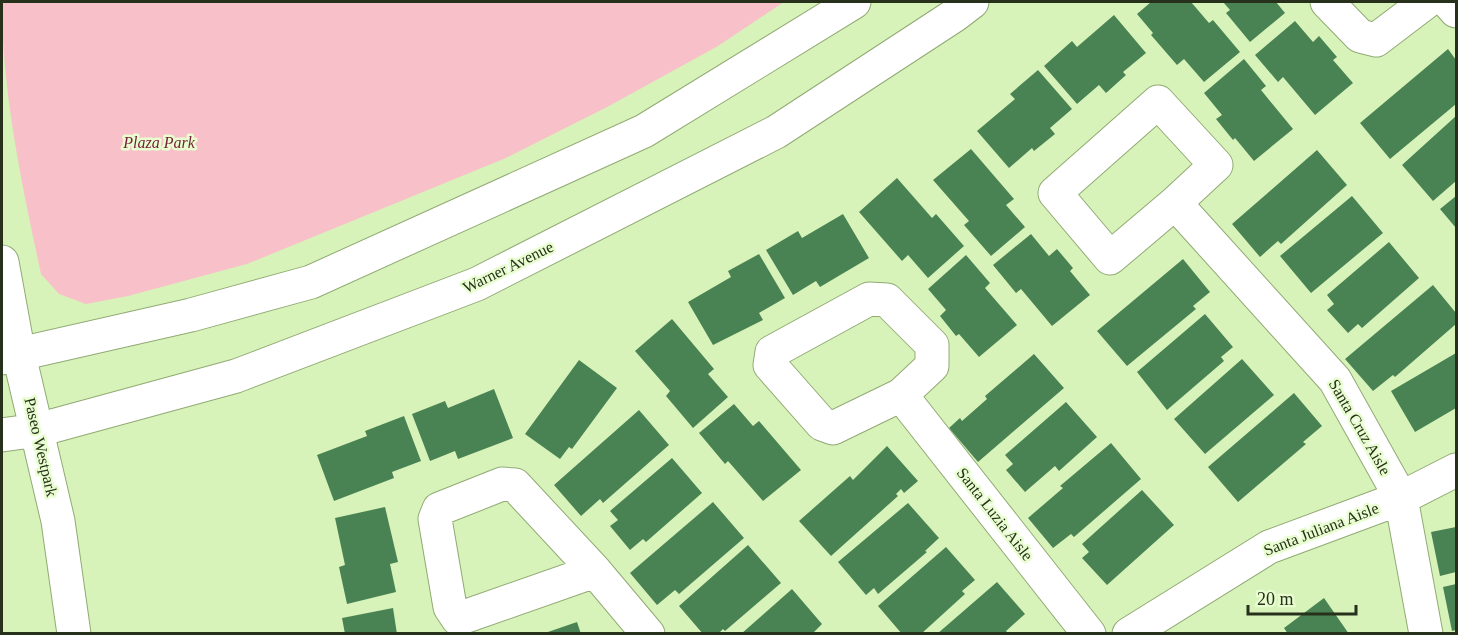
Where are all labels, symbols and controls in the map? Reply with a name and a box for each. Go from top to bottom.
park label: Plaza Park [122,134,196,151]
street label: Warner Avenue [460,238,556,296]
street label: Santa Cruz Aisle [1326,376,1394,478]
street label: Paseo Westpark [20,396,61,498]
street label: Santa Luzia Aisle [954,464,1036,564]
street label: Santa Juliana Aisle [1261,499,1381,559]
scale bar [1248,578,1356,616]
text: 20 m [1257,589,1294,609]

